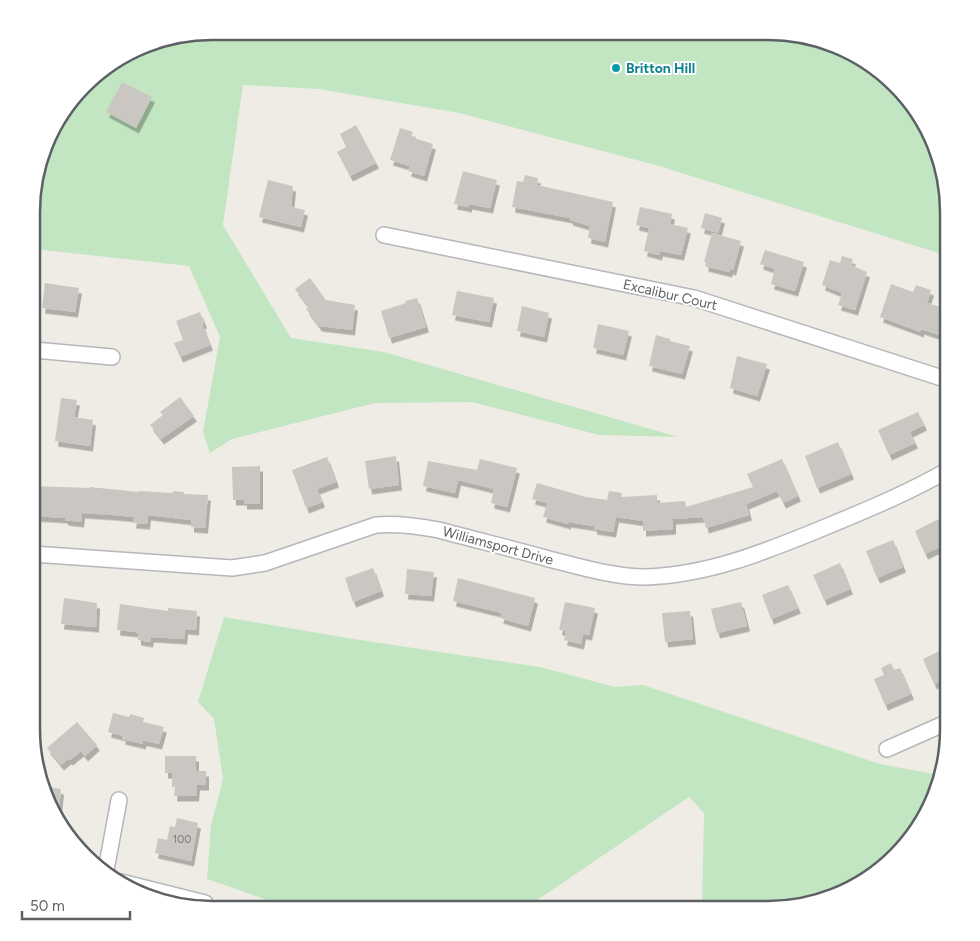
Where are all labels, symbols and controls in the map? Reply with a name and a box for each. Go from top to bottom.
place label: Britton Hill [626,60,695,77]
marker: Britton Hill [610,62,622,74]
street label: Excalibur Court [621,276,719,314]
street label: Williamsport Drive [441,523,556,569]
house number: 100 [173,833,191,846]
scale bar [22,888,130,920]
text: 50 m [30,897,65,915]

